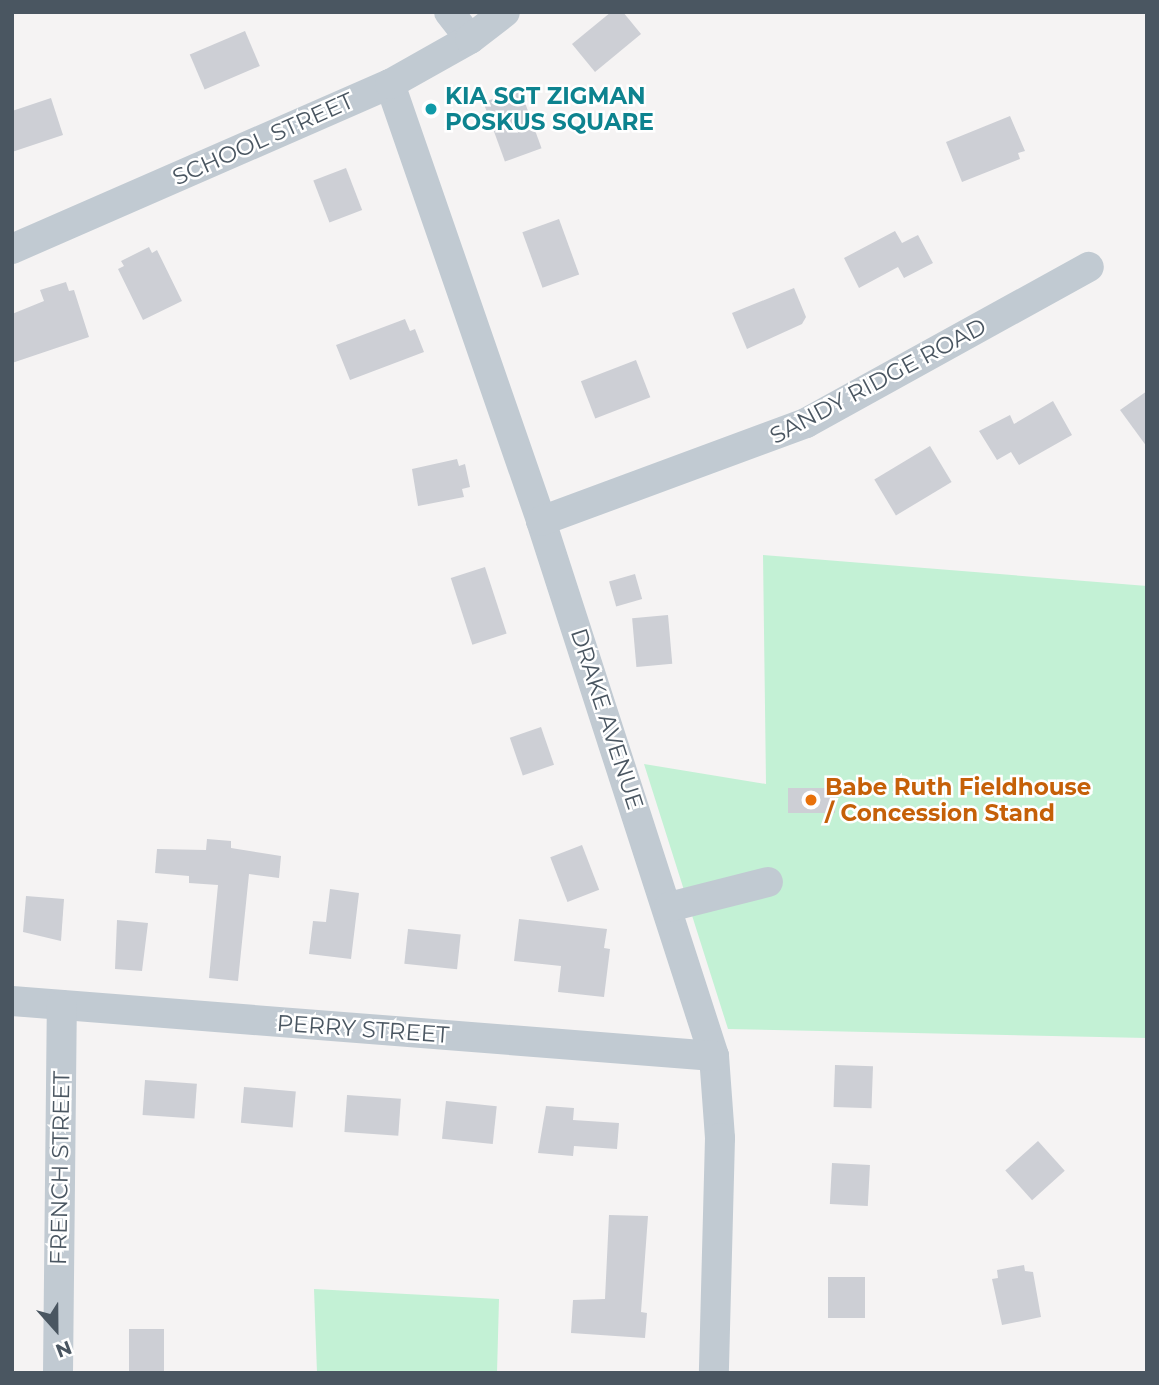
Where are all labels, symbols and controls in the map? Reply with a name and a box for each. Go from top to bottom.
place label: KIA SGT ZIGMAN POSKUS SQUARE [445,82,654,136]
street label: SCHOOL STREET [168,87,358,191]
marker: KIA SGT ZIGMAN POSKUS SQUARE [423,101,439,117]
street label: SANDY RIDGE ROAD [765,312,991,450]
street label: DRAKE AVENUE [565,625,649,813]
place label: Babe Ruth Fieldhouse / Concession Stand [825,773,1091,827]
marker: Babe Ruth Fieldhouse / Concession Stand [803,792,819,808]
street label: PERRY STREET [276,1009,450,1049]
street label: FRENCH STREET [45,1071,75,1265]
north arrow [21,1294,91,1364]
text: N [52,1336,75,1363]

